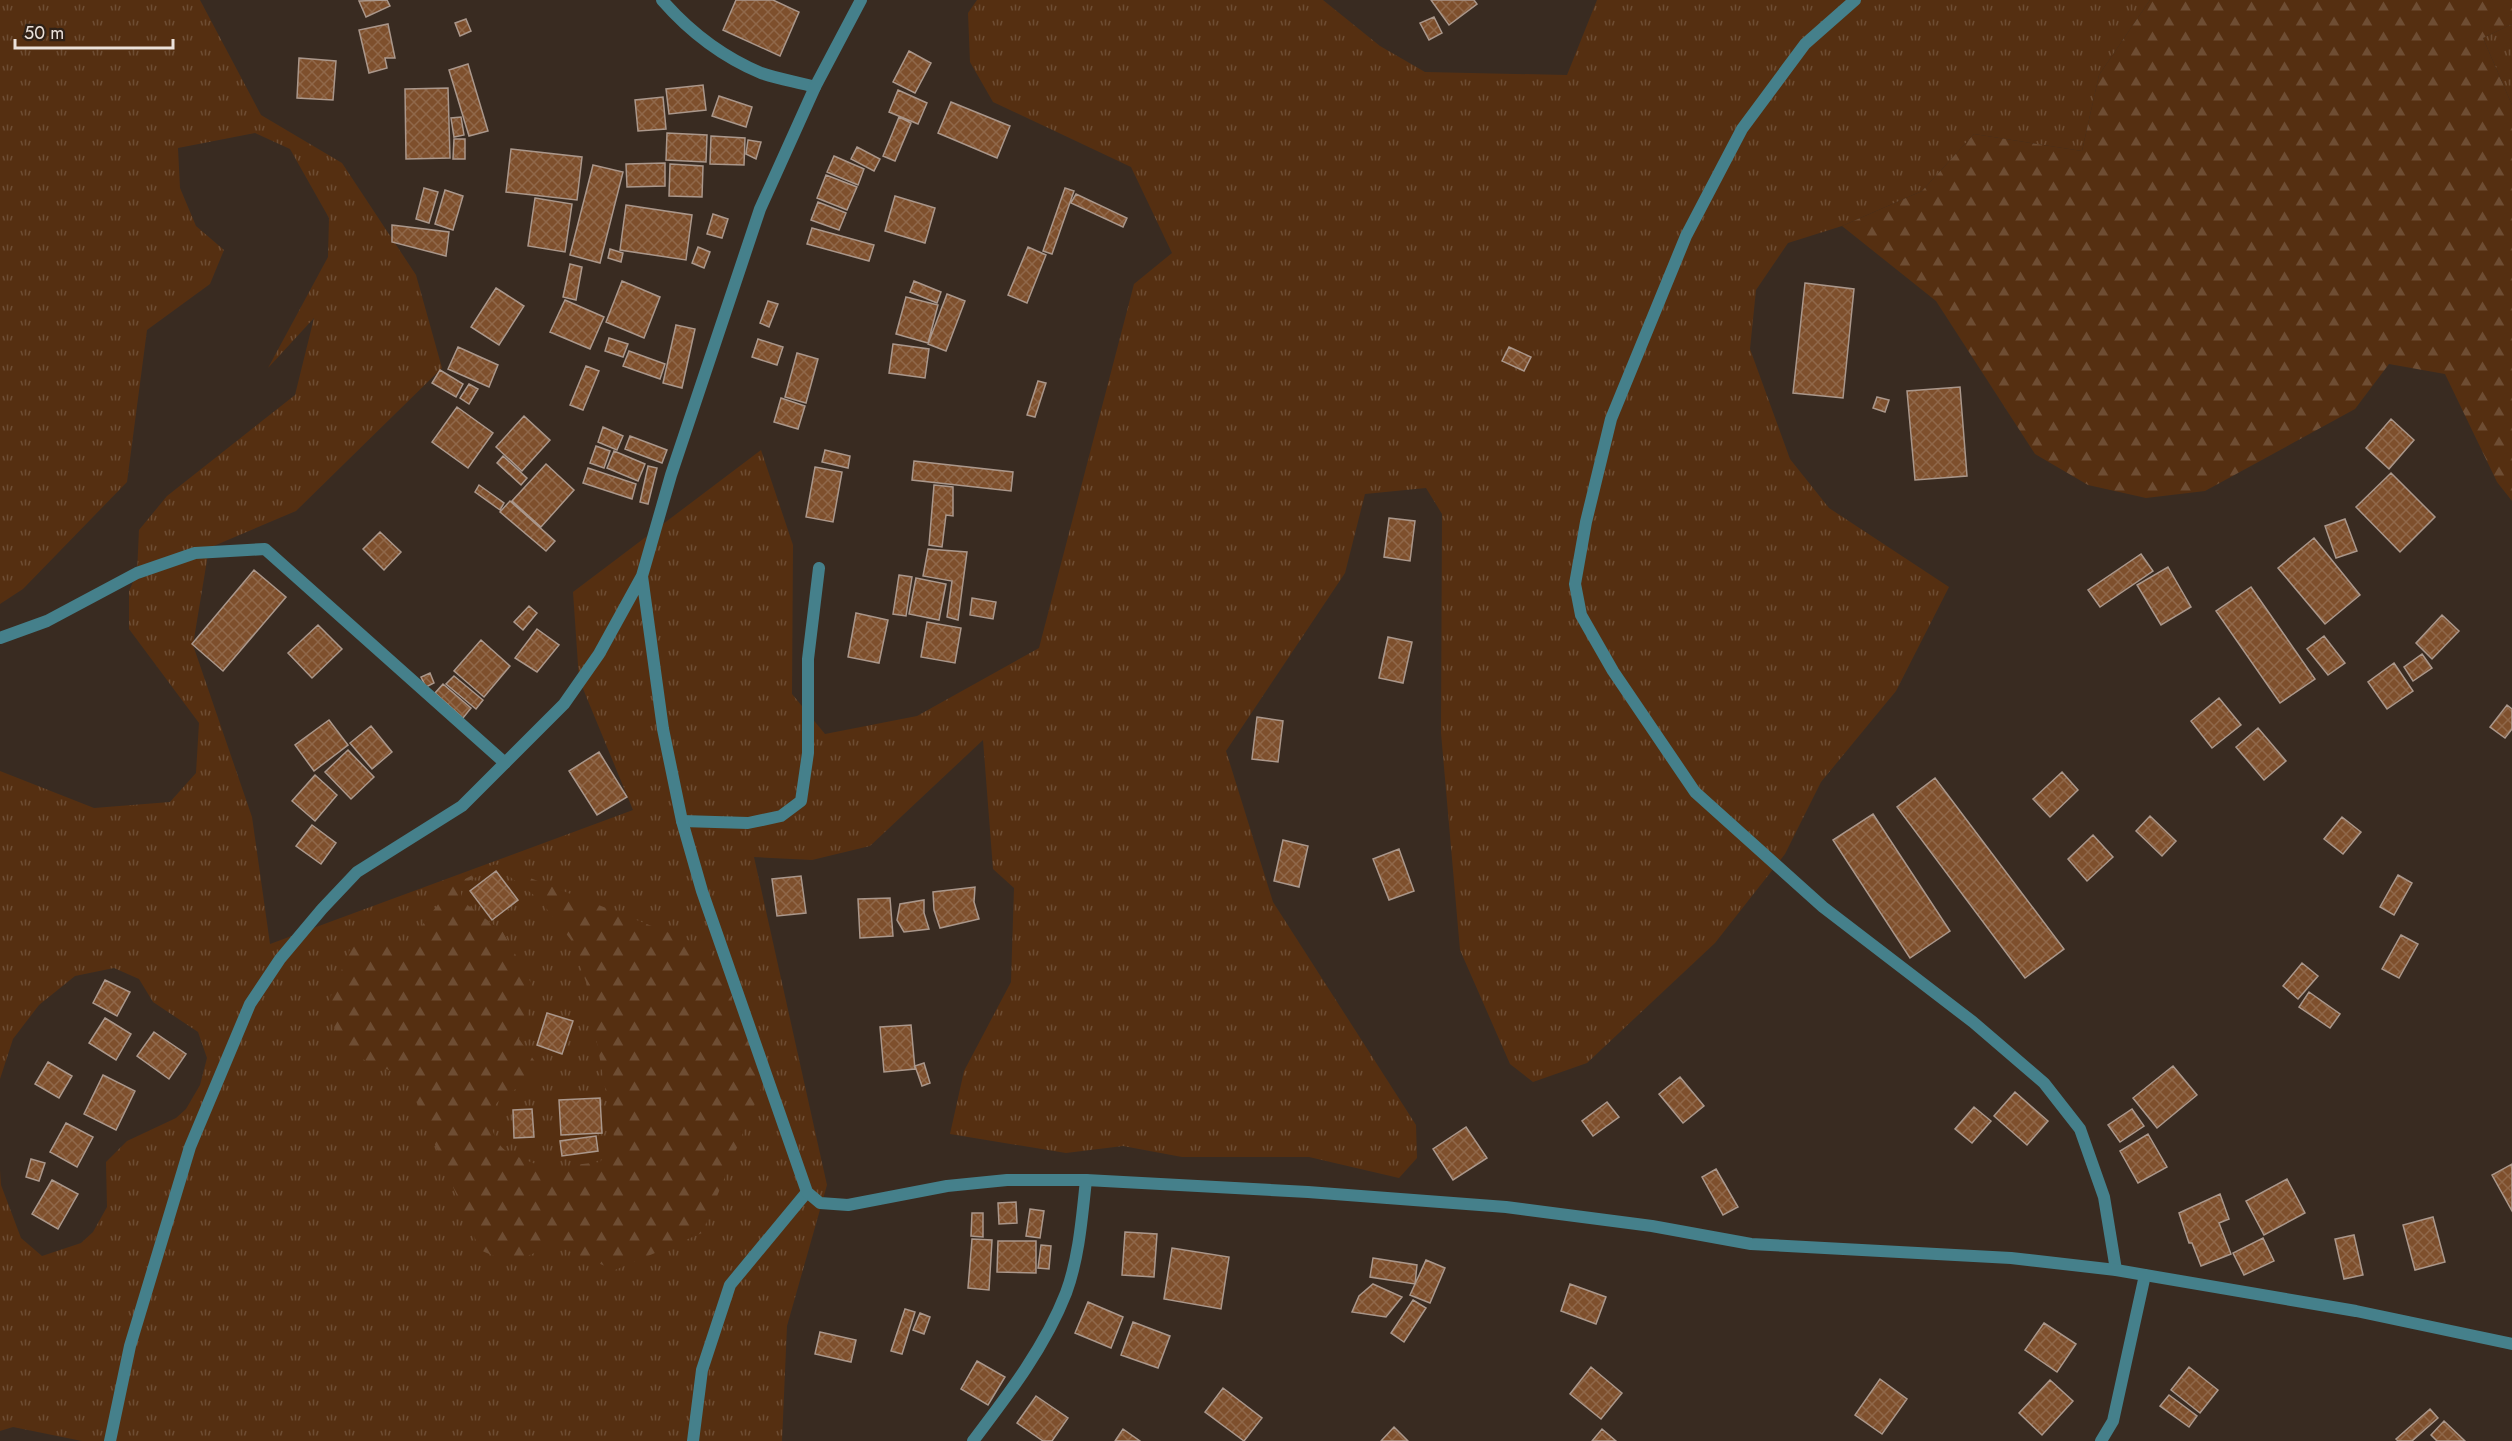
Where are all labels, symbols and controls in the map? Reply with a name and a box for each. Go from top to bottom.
scale bar [15,12,172,50]
text: 50 m [24,20,64,46]

